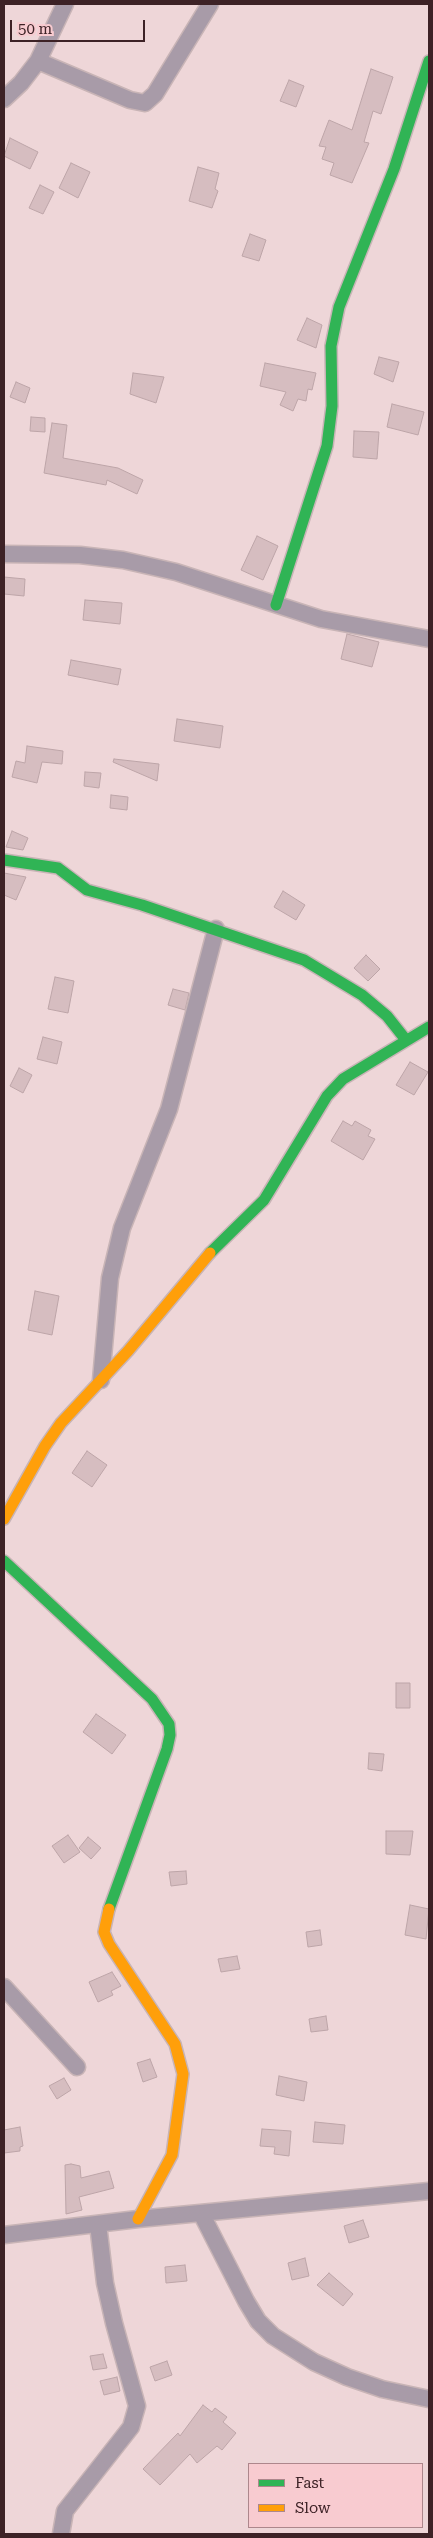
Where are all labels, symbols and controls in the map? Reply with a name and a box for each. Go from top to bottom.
scale bar [12,10,148,42]
text: 50 m [18,20,52,38]
legend [248,2463,423,2528]
text: Fast [295,2474,324,2492]
text: Slow [295,2499,330,2517]

